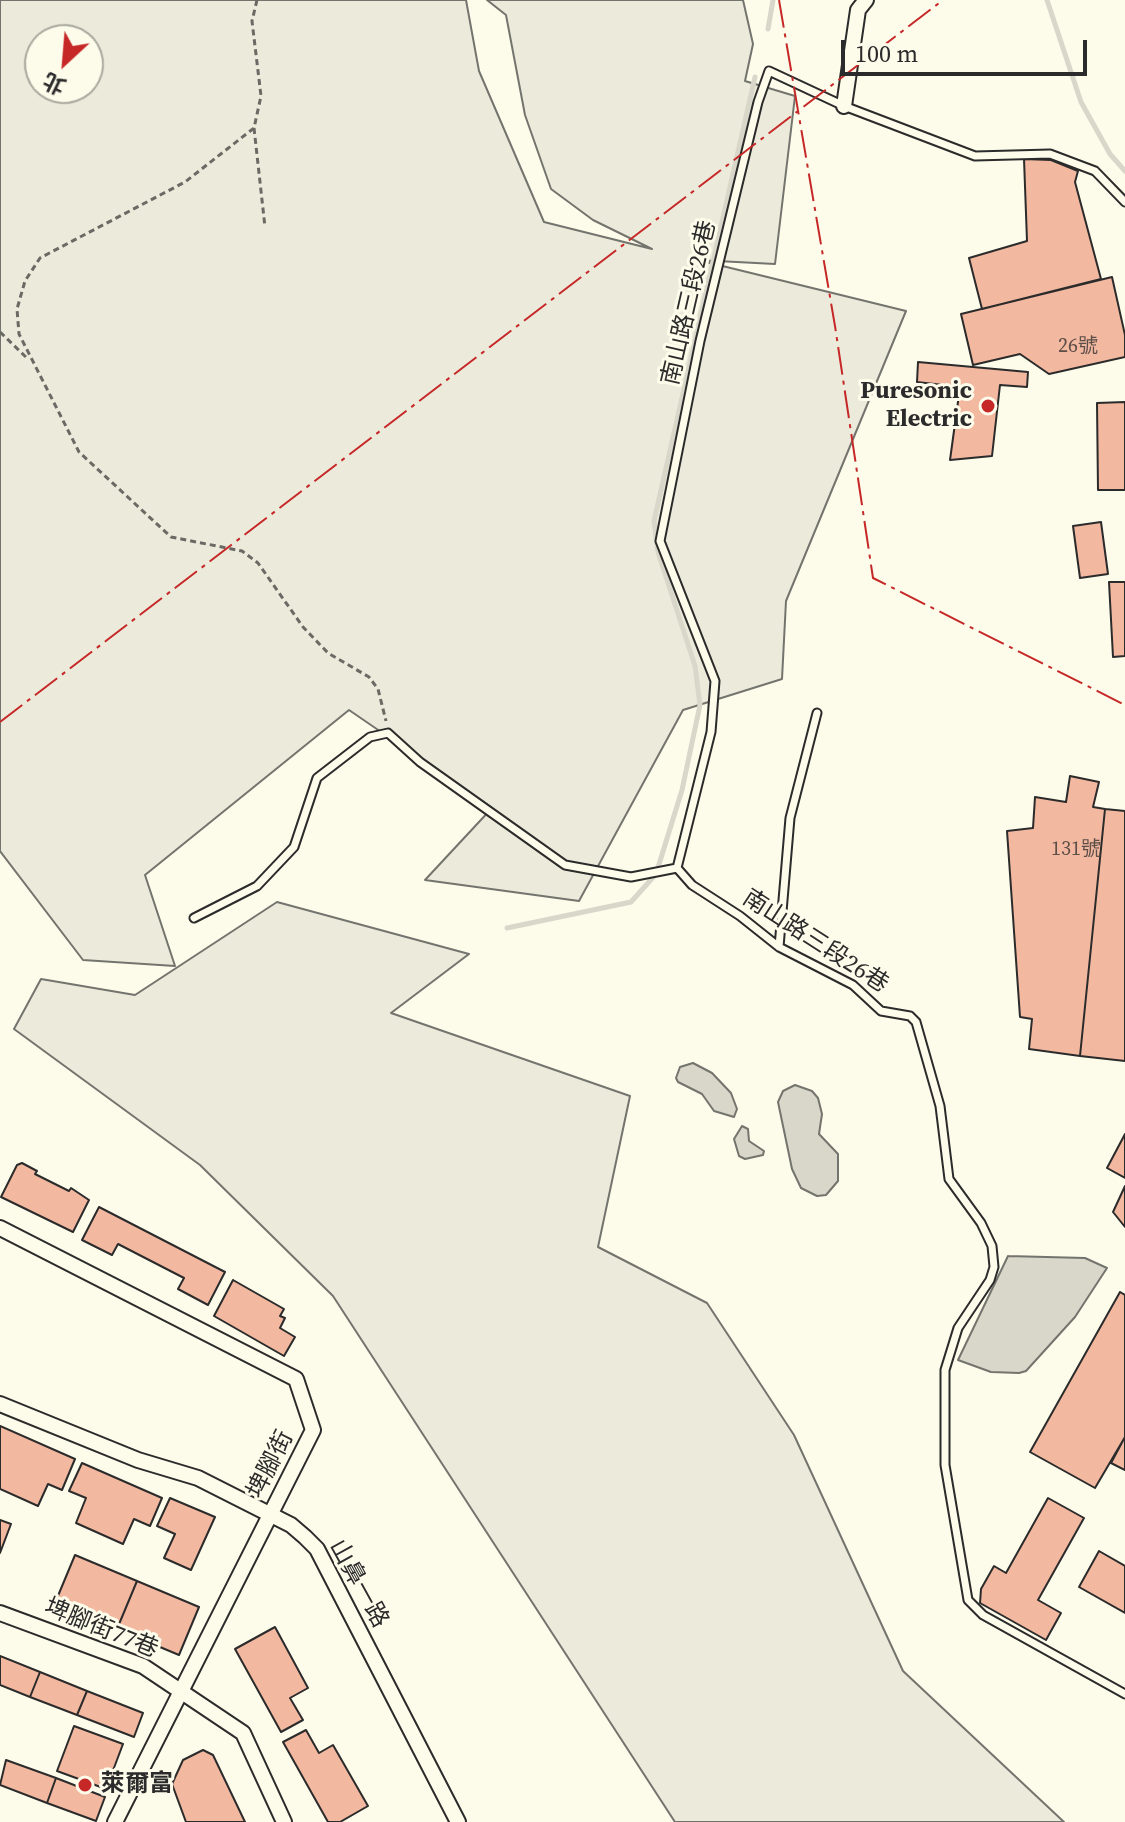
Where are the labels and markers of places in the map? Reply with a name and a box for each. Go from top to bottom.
place label: Puresonic Electric [860,378,972,434]
marker: Puresonic Electric [979,397,997,415]
place label: 萊爾富 [101,1771,173,1799]
marker: 萊爾富 [76,1776,94,1794]

